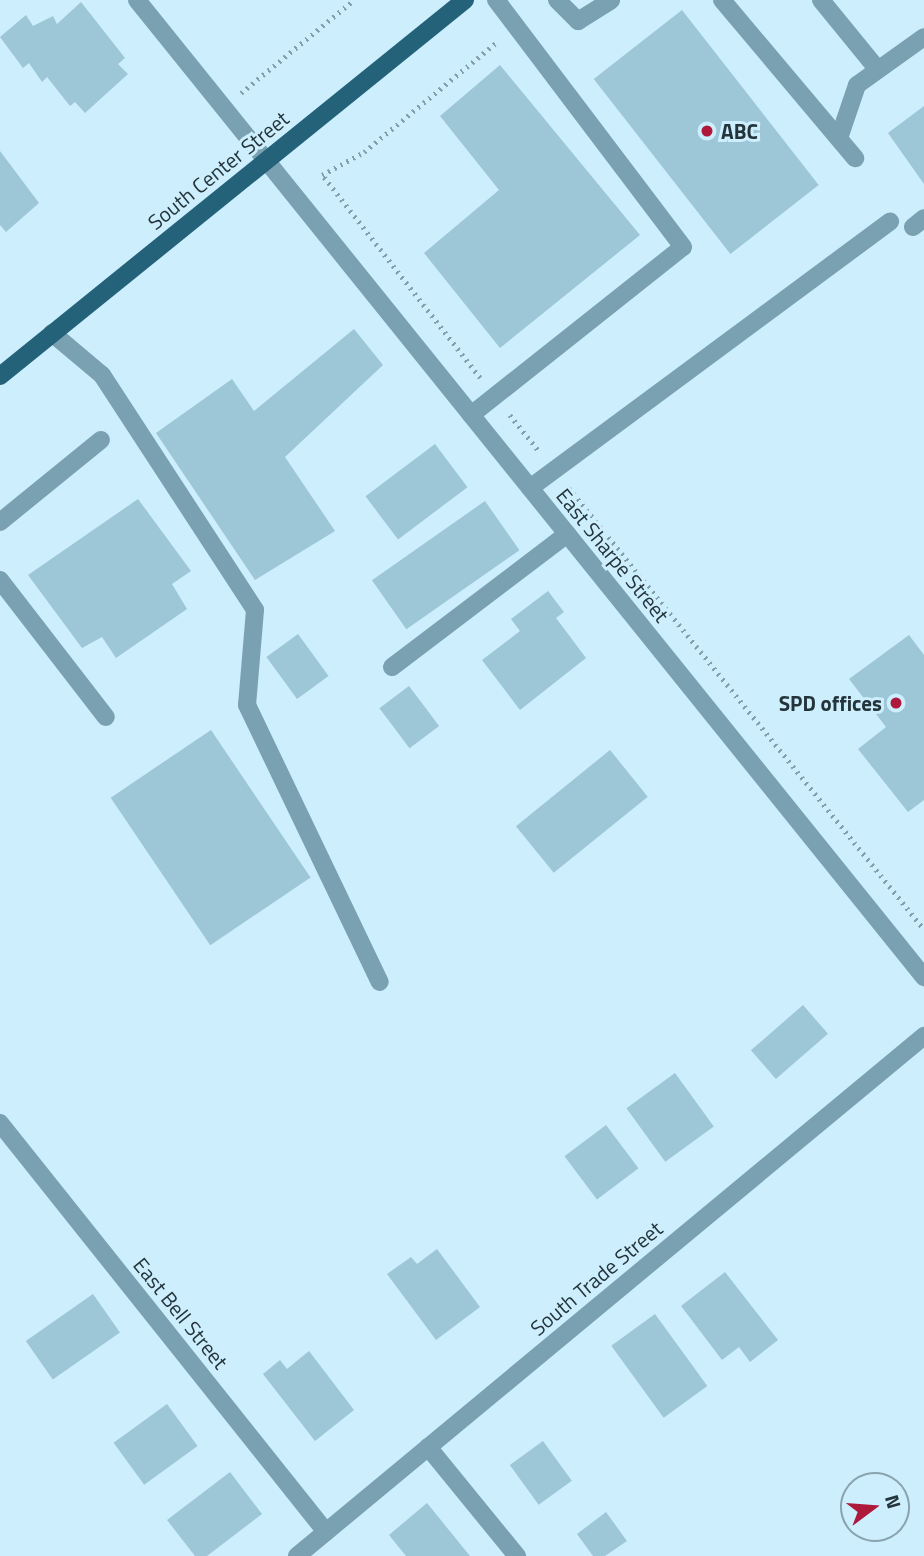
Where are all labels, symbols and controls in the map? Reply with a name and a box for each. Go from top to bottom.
street label: South Center Street [142,105,294,235]
place label: ABC [721,118,758,144]
marker: ABC [699,123,715,139]
street label: East Sharpe Street [551,483,675,627]
place label: SPD offices [779,690,882,716]
marker: SPD offices [888,695,904,711]
street label: South Trade Street [525,1216,667,1340]
street label: East Bell Street [128,1252,234,1374]
north arrow [840,1472,910,1542]
text: N [878,1491,909,1512]

